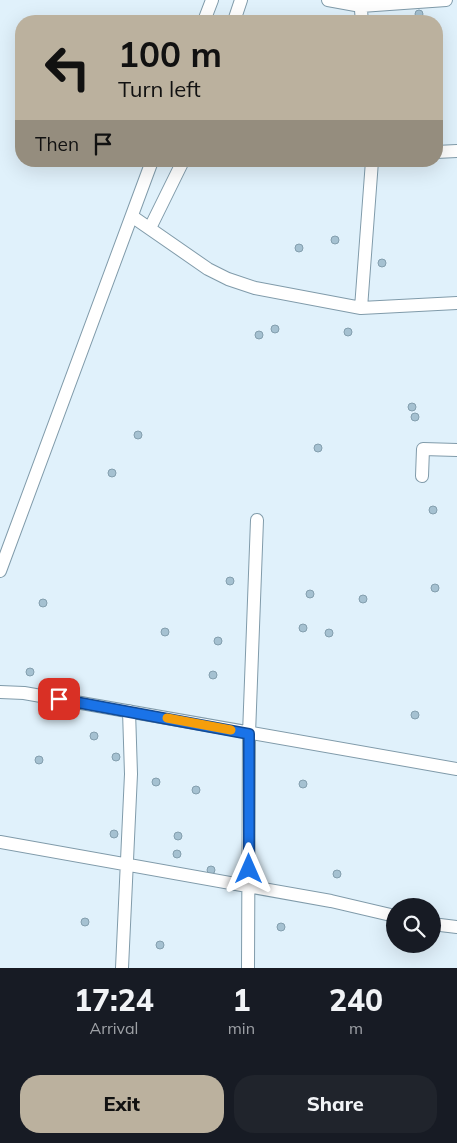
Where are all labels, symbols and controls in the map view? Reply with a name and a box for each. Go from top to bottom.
text: 100 m [118,32,222,76]
icon: left [35,35,100,100]
text: Turn left [118,75,201,103]
icon: arrive [89,130,117,158]
text: Then [35,132,79,156]
pin [38,678,80,720]
icon: arrive [45,685,73,713]
position arrow [222,842,274,894]
map controls [386,898,441,953]
button: search [386,898,441,953]
text: 17:24 [74,981,154,1019]
text: 1 [232,981,250,1019]
text: 240 [329,981,383,1019]
text: Arrival [89,1018,138,1038]
text: min [228,1018,255,1038]
text: m [349,1018,363,1038]
button: Exit [20,1075,224,1133]
button: Share [234,1075,437,1133]

